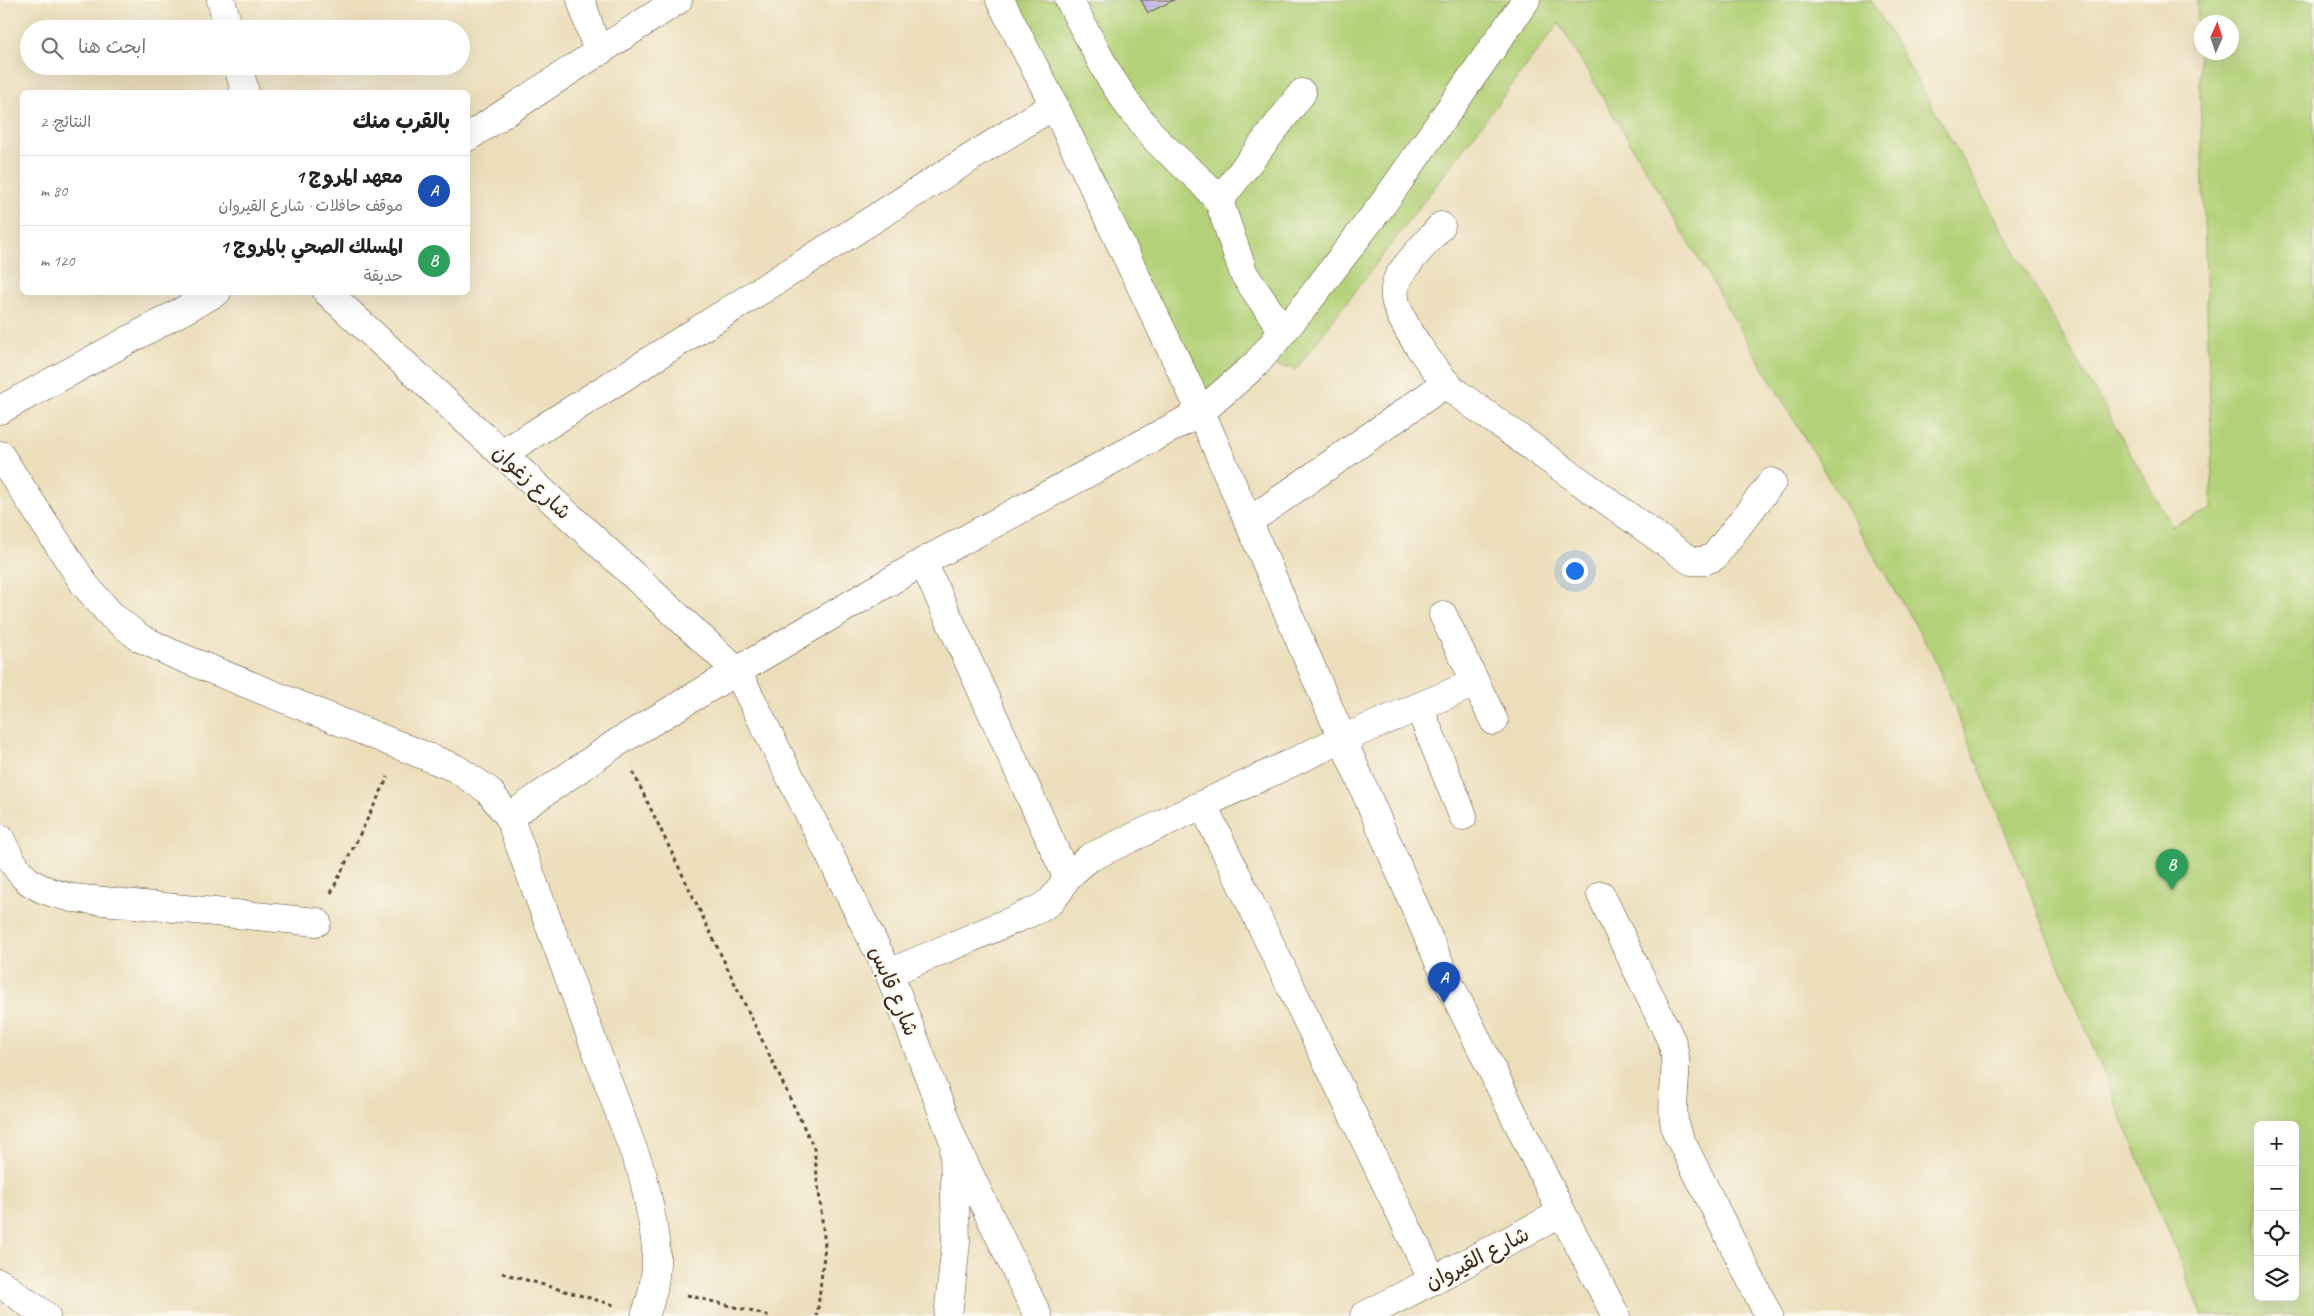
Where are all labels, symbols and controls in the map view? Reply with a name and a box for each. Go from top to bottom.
north arrow [2194,15,2239,60]
search box [20,20,470,75]
icon: search [38,34,66,62]
text: ابحث هنا [78,35,146,59]
text: بالقرب منك [353,108,450,134]
text: النتائج: 2 [40,112,91,132]
text: معهد المروج 1 [295,165,403,189]
text: 80 m [40,181,67,201]
text: A [430,181,438,201]
text: موقف حافلات · شارع القيروان [218,196,403,216]
text: المسلك الصحي بالمروج 1 [220,235,403,259]
text: 120 m [40,251,74,271]
text: B [430,251,438,271]
text: حديقة [364,266,403,286]
street label: شارع زغوان [486,439,577,526]
your location [1562,558,1588,584]
pin: B [2156,849,2188,890]
street label: شارع قابس [862,942,925,1041]
pin: A [1428,962,1460,1003]
map controls [2254,1121,2299,1301]
button: + [2254,1121,2299,1166]
button: − [2254,1166,2299,1211]
button: locate [2254,1211,2299,1256]
street label: شارع القيروان [1421,1221,1534,1297]
button: layers [2254,1256,2299,1301]

